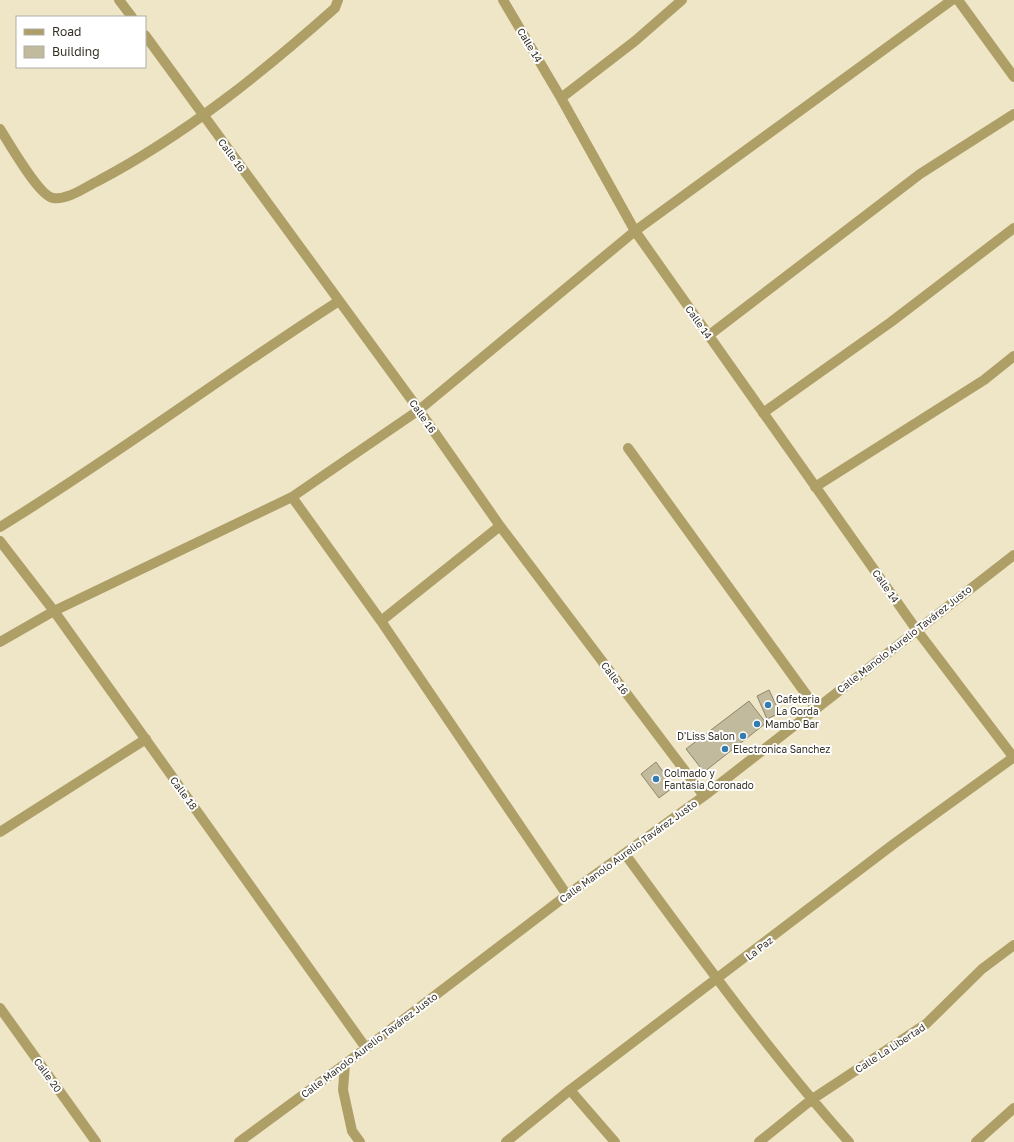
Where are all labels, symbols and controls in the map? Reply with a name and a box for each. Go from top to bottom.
legend [16,16,146,68]
text: Road [52,24,81,39]
street label: Calle 14 [515,26,545,64]
text: Building [52,44,100,59]
street label: Calle 16 [216,136,248,174]
street label: Calle 14 [683,303,715,341]
street label: Calle 16 [407,397,439,435]
street label: Calle 14 [870,567,902,605]
street label: Calle Manolo Aurelio Tavárez Justo [834,583,974,695]
street label: Calle 16 [599,659,631,697]
place label: Cafeteria La Gorda [776,693,820,717]
marker: Cafeteria La Gorda [763,700,773,710]
place label: Mambo Bar [765,718,819,730]
marker: Mambo Bar [752,719,762,729]
place label: D'Liss Salon [677,730,735,742]
marker: D'Liss Salon [738,731,748,741]
place label: Electronica Sanchez [733,743,830,755]
marker: Electronica Sanchez [720,744,730,754]
place label: Colmado y Fantasia Coronado [664,767,754,791]
street label: Calle 18 [168,774,200,812]
marker: Colmado y Fantasia Coronado [651,774,661,784]
street label: Calle Manolo Aurelio Tavárez Justo [557,797,699,905]
street label: La Paz [743,934,775,962]
street label: Calle Manolo Aurelio Tavárez Justo [299,990,439,1100]
street label: Calle La Libertad [853,1021,927,1075]
street label: Calle 20 [32,1056,64,1094]

